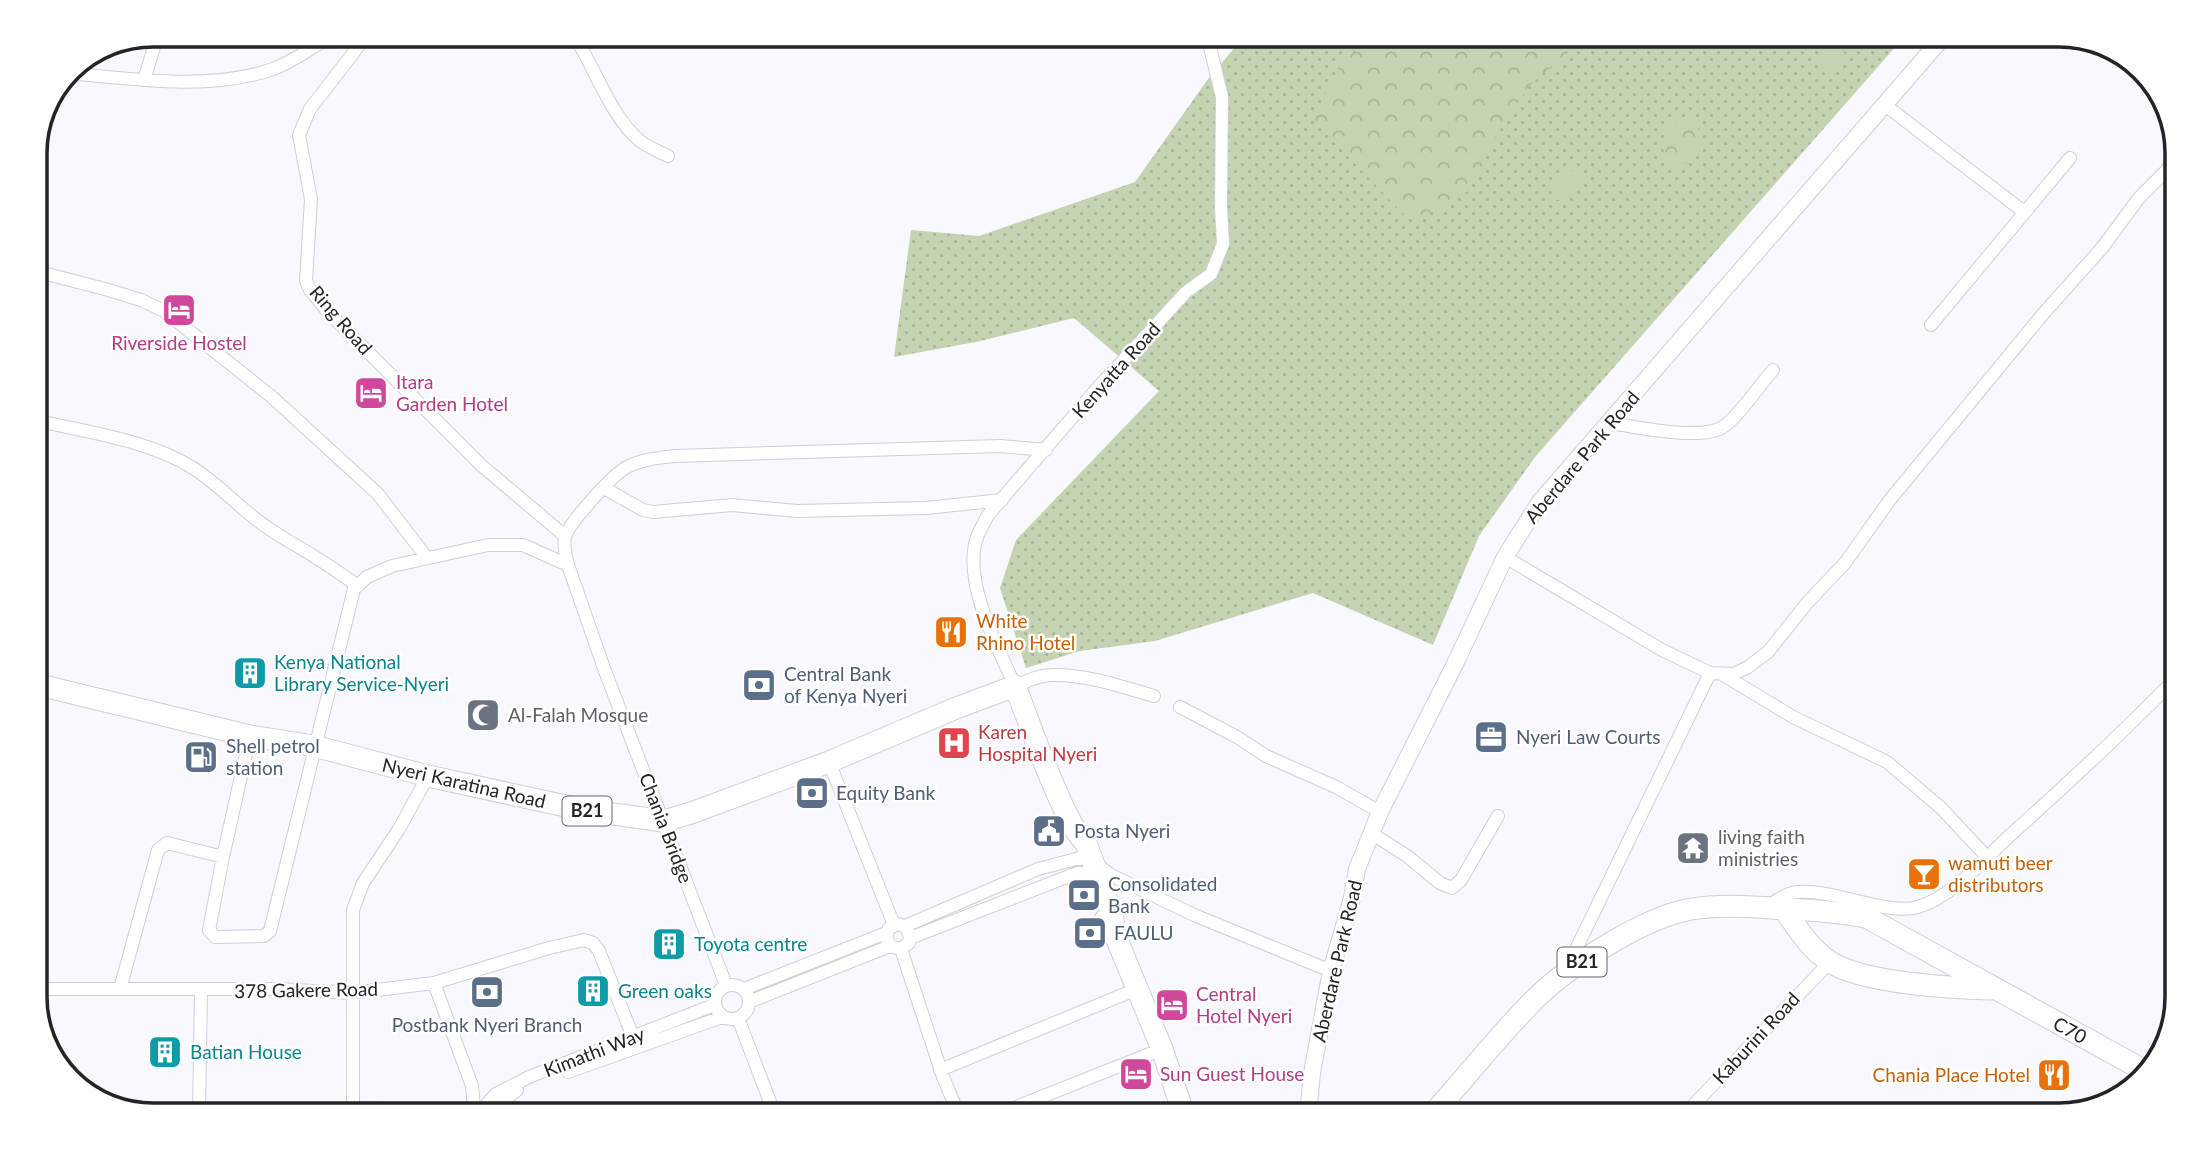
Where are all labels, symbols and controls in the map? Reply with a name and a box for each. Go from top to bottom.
street label: Ring Road [305,280,378,359]
hotel icon: Riverside Hostel [160,291,198,329]
street label: Kenyatta Road [1067,317,1165,422]
place label: Riverside Hostel [111,331,247,354]
place label: Itara Garden Hotel [396,370,508,415]
hotel icon: Itara Garden Hotel [352,374,390,412]
street label: Aberdare Park Road [1520,386,1644,528]
place label: White Rhino Hotel [976,609,1075,654]
restaurant icon: White Rhino Hotel [932,613,970,651]
place label: Kenya National Library Service-Nyeri [274,650,449,695]
building icon: Kenya National Library Service-Nyeri [231,654,269,692]
place label: Central Bank of Kenya Nyeri [784,662,907,707]
bank icon: Central Bank of Kenya Nyeri [740,666,778,704]
mosque icon: Al-Falah Mosque [464,696,502,734]
place label: Al-Falah Mosque [508,703,648,726]
office icon: Nyeri Law Courts [1472,718,1510,756]
place label: Karen Hospital Nyeri [978,720,1097,765]
hospital icon: Karen Hospital Nyeri [935,724,973,762]
place label: Nyeri Law Courts [1516,725,1661,748]
place label: Shell petrol station [226,734,320,779]
fuel station icon: Shell petrol station [182,738,220,776]
street label: Nyeri Karatina Road [380,753,548,813]
street label: Chania Bridge [635,769,698,886]
bank icon: Equity Bank [793,774,831,812]
place label: Equity Bank [836,781,936,804]
road number: B21 [562,796,612,826]
public building icon: Posta Nyeri [1030,812,1068,850]
place label: Posta Nyeri [1074,819,1170,842]
place label: living faith ministries [1718,825,1805,870]
temple icon: living faith ministries [1674,829,1712,867]
place label: wamuti beer distributors [1948,851,2053,896]
bar icon: wamuti beer distributors [1905,855,1943,893]
place label: Consolidated Bank [1108,872,1217,917]
bank icon: Consolidated Bank [1065,876,1103,914]
street label: Aberdare Park Road [1307,878,1366,1044]
bank icon: FAULU [1071,914,1109,952]
place label: FAULU [1114,921,1173,944]
building icon: Toyota centre [650,925,688,963]
place label: Toyota centre [694,932,807,955]
road number: B21 [1558,947,1606,976]
building icon: Green oaks [574,972,612,1010]
bank icon: Postbank Nyeri Branch [468,973,506,1011]
street label: 378 Gakere Road [234,977,378,1002]
place label: Green oaks [618,979,712,1002]
place label: Central Hotel Nyeri [1196,982,1292,1027]
hotel icon: Central Hotel Nyeri [1153,986,1191,1024]
street label: Kaburini Road [1707,987,1804,1088]
street label: C70 [2050,1011,2091,1048]
place label: Postbank Nyeri Branch [392,1013,582,1036]
street label: Kimathi Way [540,1022,648,1081]
building icon: Batian House [146,1033,184,1071]
place label: Batian House [190,1040,302,1063]
hotel icon: Sun Guest House [1117,1055,1155,1093]
restaurant icon: Chania Place Hotel [2035,1056,2073,1094]
place label: Sun Guest House [1160,1062,1304,1085]
place label: Chania Place Hotel [1873,1063,2030,1086]

